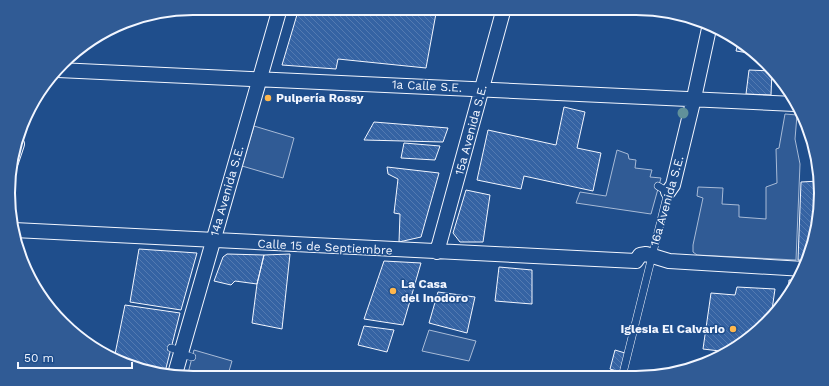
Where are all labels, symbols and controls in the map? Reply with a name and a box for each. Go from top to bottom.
street label: 1a Calle S.E. [391,77,463,95]
street label: 15a Avenida S.E. [452,83,490,177]
place label: Pulpería Rossy [276,91,364,105]
marker: Pulpería Rossy [263,93,273,103]
street label: 14a Avenida S.E. [207,144,247,238]
street label: 16a Avenida S.E. [647,154,687,248]
street label: Calle 15 de Septiembre [257,236,393,258]
place label: La Casa del Inodoro [401,277,468,305]
marker: La Casa del Inodoro [388,286,398,296]
place label: Iglesia El Calvario [621,322,725,336]
marker: Iglesia El Calvario [728,324,738,334]
scale bar [18,344,132,370]
text: 50 m [24,351,54,365]

